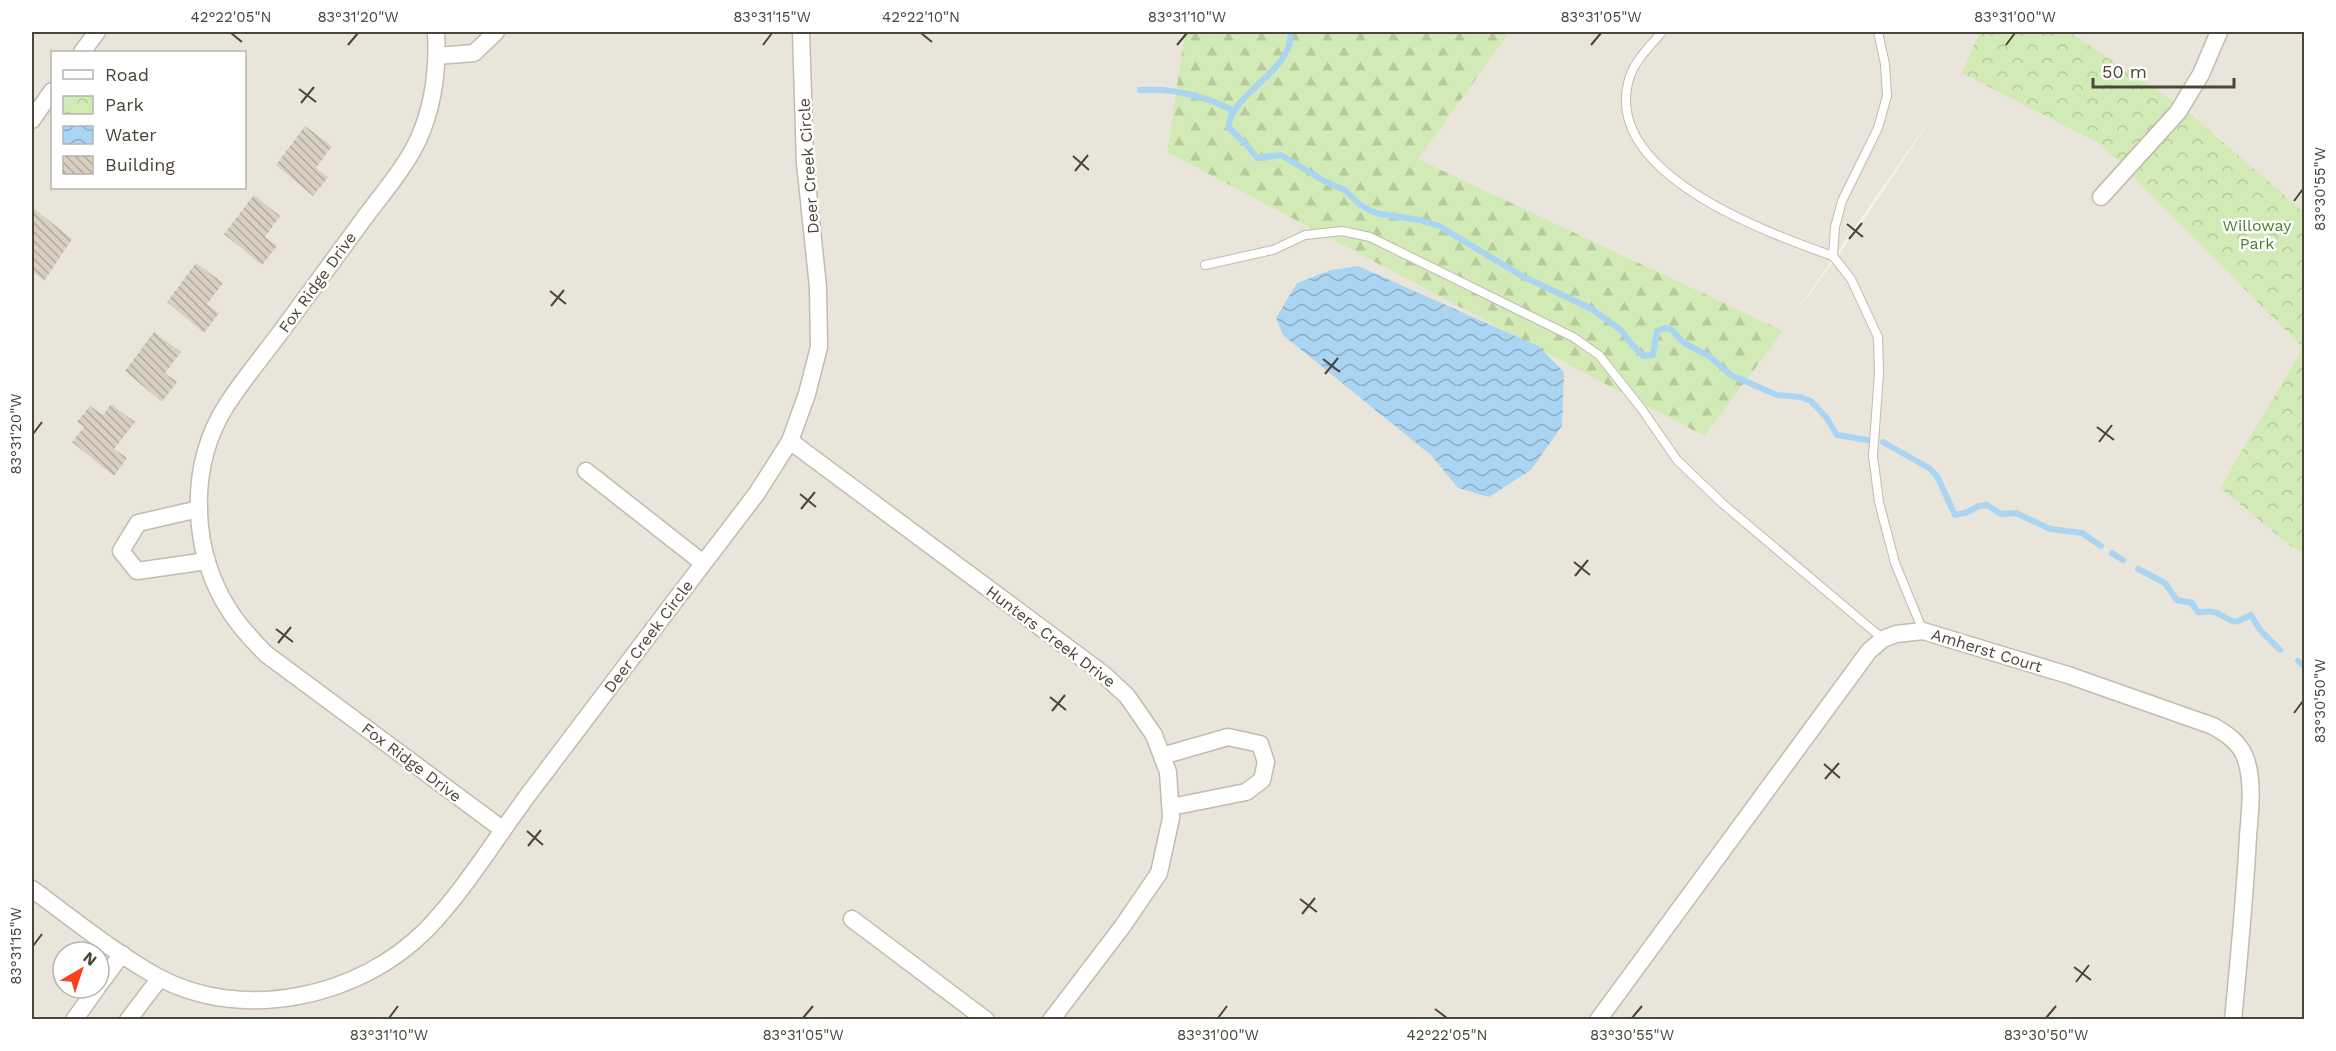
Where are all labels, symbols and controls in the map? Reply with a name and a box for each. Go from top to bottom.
text: 42°22'05"N [191,8,271,26]
text: 83°31'20"W [317,8,399,26]
text: 83°31'15"W [733,8,811,26]
text: 42°22'10"N [882,8,960,26]
text: 83°31'10"W [1148,8,1226,26]
text: 83°31'05"W [1560,8,1642,26]
text: 83°31'00"W [1974,8,2056,26]
legend [51,51,246,189]
scale bar [2093,51,2234,89]
text: 50 m [2102,61,2147,82]
text: Road [105,64,149,85]
text: Park [105,94,144,115]
street label: Deer Creek Circle [794,97,823,235]
text: Water [105,124,157,145]
text: 83°30'55"W [2311,147,2329,231]
text: Building [105,154,175,175]
park label: Willoway Park [2223,216,2292,253]
street label: Fox Ridge Drive [275,228,360,336]
text: 83°31'20"W [7,393,25,475]
street label: Deer Creek Circle [600,576,697,696]
street label: Hunters Creek Drive [982,582,1119,691]
street label: Amherst Court [1929,625,2045,676]
text: 83°30'50"W [2311,659,2329,743]
street label: Fox Ridge Drive [358,719,465,806]
text: 83°31'15"W [7,907,25,985]
north arrow [51,940,111,1000]
text: N [80,948,101,970]
text: 83°31'10"W [350,1026,428,1044]
text: 83°31'05"W [762,1026,844,1044]
text: 83°31'00"W [1177,1026,1259,1044]
text: 42°22'05"N [1407,1026,1487,1044]
text: 83°30'55"W [1590,1026,1674,1044]
text: 83°30'50"W [2004,1026,2088,1044]

